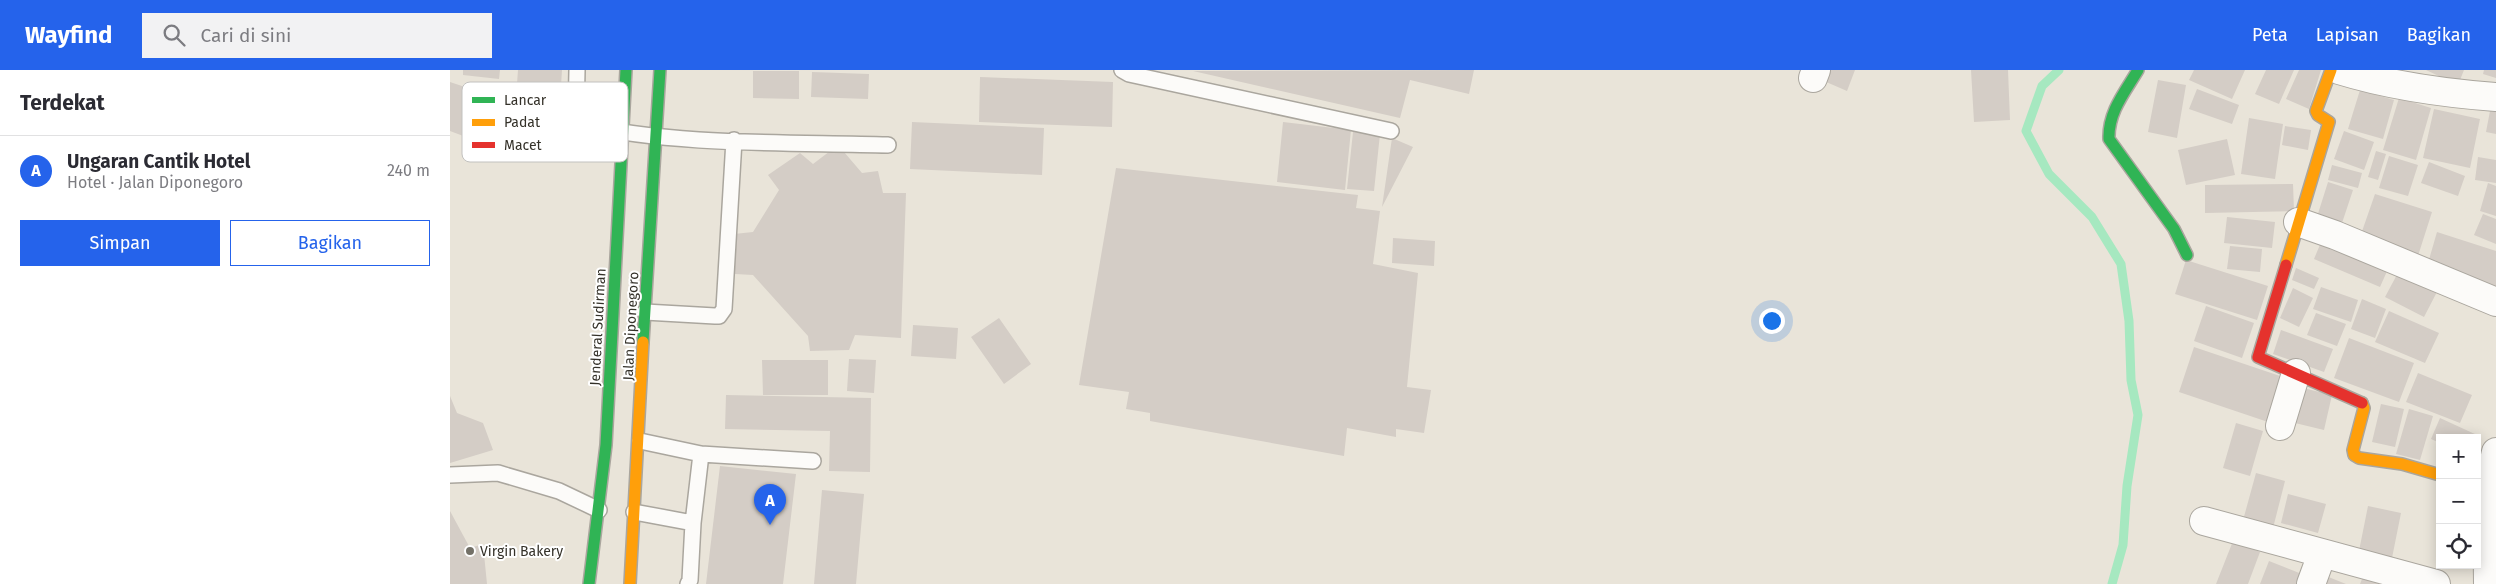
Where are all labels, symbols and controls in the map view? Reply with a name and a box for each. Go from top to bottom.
search box [142,13,492,58]
text: Wayfind [25,21,112,49]
icon: search [160,21,188,49]
text: Cari di sini [200,24,291,47]
text: Peta [2252,24,2288,46]
text: Lapisan [2316,24,2379,46]
text: Bagikan [2407,24,2471,46]
legend [462,82,628,162]
text: Terdekat [20,90,105,116]
text: Lancar [504,92,547,109]
text: Padat [504,114,541,131]
text: Macet [504,137,543,154]
text: Ungaran Cantik Hotel [67,150,250,173]
text: A [31,161,41,180]
text: 240 m [387,161,430,180]
text: Hotel · Jalan Diponegoro [67,173,243,192]
button: Simpan [20,220,220,266]
button: Bagikan [230,220,430,266]
street label: Jenderal Sudirman [586,268,610,386]
street label: Jalan Diponegoro [620,271,642,381]
your location [1759,308,1785,334]
map controls [2436,434,2481,569]
button: + [2436,434,2481,479]
button: − [2436,479,2481,524]
pin: A [754,484,786,525]
button: locate [2436,524,2481,569]
place label: Virgin Bakery [480,543,563,560]
marker: Virgin Bakery [464,545,476,557]

